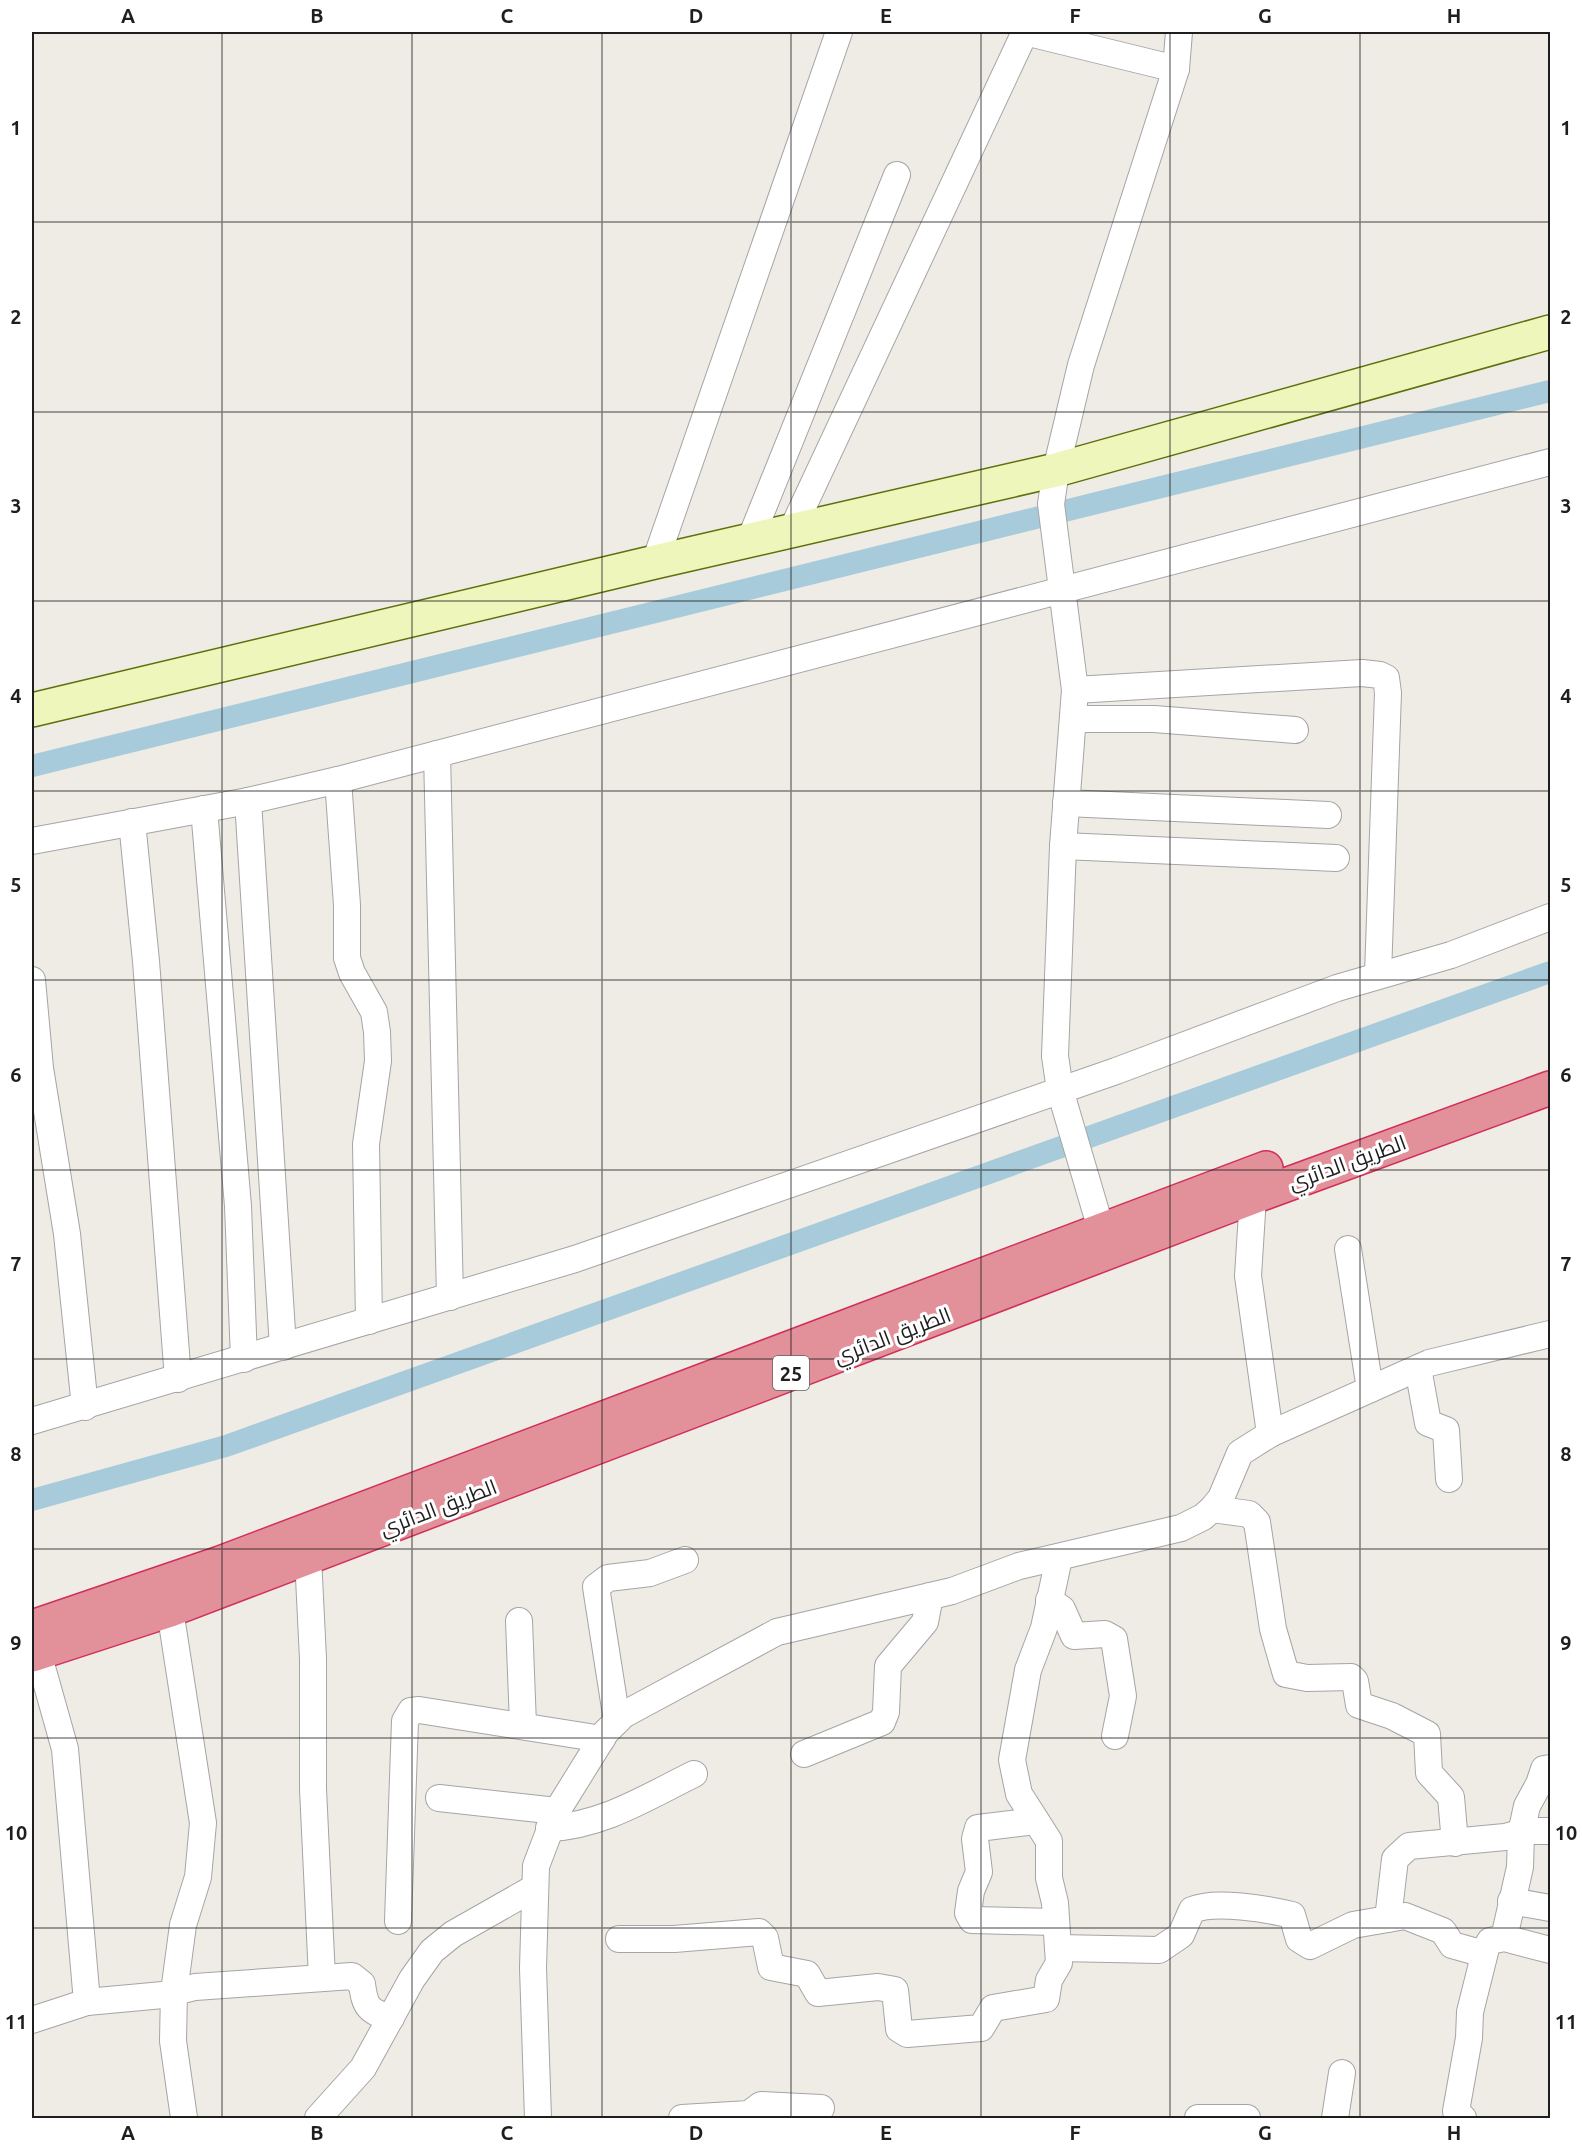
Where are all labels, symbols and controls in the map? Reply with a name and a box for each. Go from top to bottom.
text: A [121,4,135,27]
text: B [310,4,324,27]
text: C [501,4,514,27]
text: D [689,4,703,27]
text: E [880,4,892,27]
text: F [1069,4,1081,27]
text: G [1258,4,1272,27]
text: H [1447,4,1461,27]
text: 1 [10,116,22,139]
text: 1 [1560,116,1572,139]
text: 2 [10,305,22,328]
text: 2 [1560,305,1572,328]
text: 3 [10,494,22,517]
text: 3 [1560,494,1572,517]
text: 4 [10,684,22,707]
text: 4 [1560,684,1572,707]
text: 5 [10,873,22,896]
text: 5 [1560,873,1572,896]
text: 6 [10,1063,22,1086]
text: 6 [1560,1063,1572,1086]
street label: الطريق الدائري [1285,1130,1411,1199]
text: 7 [10,1252,22,1275]
text: 7 [1560,1252,1572,1275]
street label: الطريق الدائري [830,1302,956,1373]
road number: 25 [773,1356,809,1390]
text: 8 [10,1442,22,1465]
text: 8 [1560,1442,1572,1465]
street label: الطريق الدائري [376,1474,502,1545]
text: 9 [10,1631,22,1654]
text: 9 [1560,1631,1572,1654]
text: 10 [5,1821,27,1844]
text: 10 [1555,1821,1577,1844]
text: 11 [5,2010,27,2033]
text: 11 [1555,2010,1577,2033]
text: A [121,2121,135,2144]
text: B [310,2121,324,2144]
text: C [501,2121,514,2144]
text: D [689,2121,703,2144]
text: E [880,2121,892,2144]
text: F [1069,2121,1081,2144]
text: G [1258,2121,1272,2144]
text: H [1447,2121,1461,2144]

